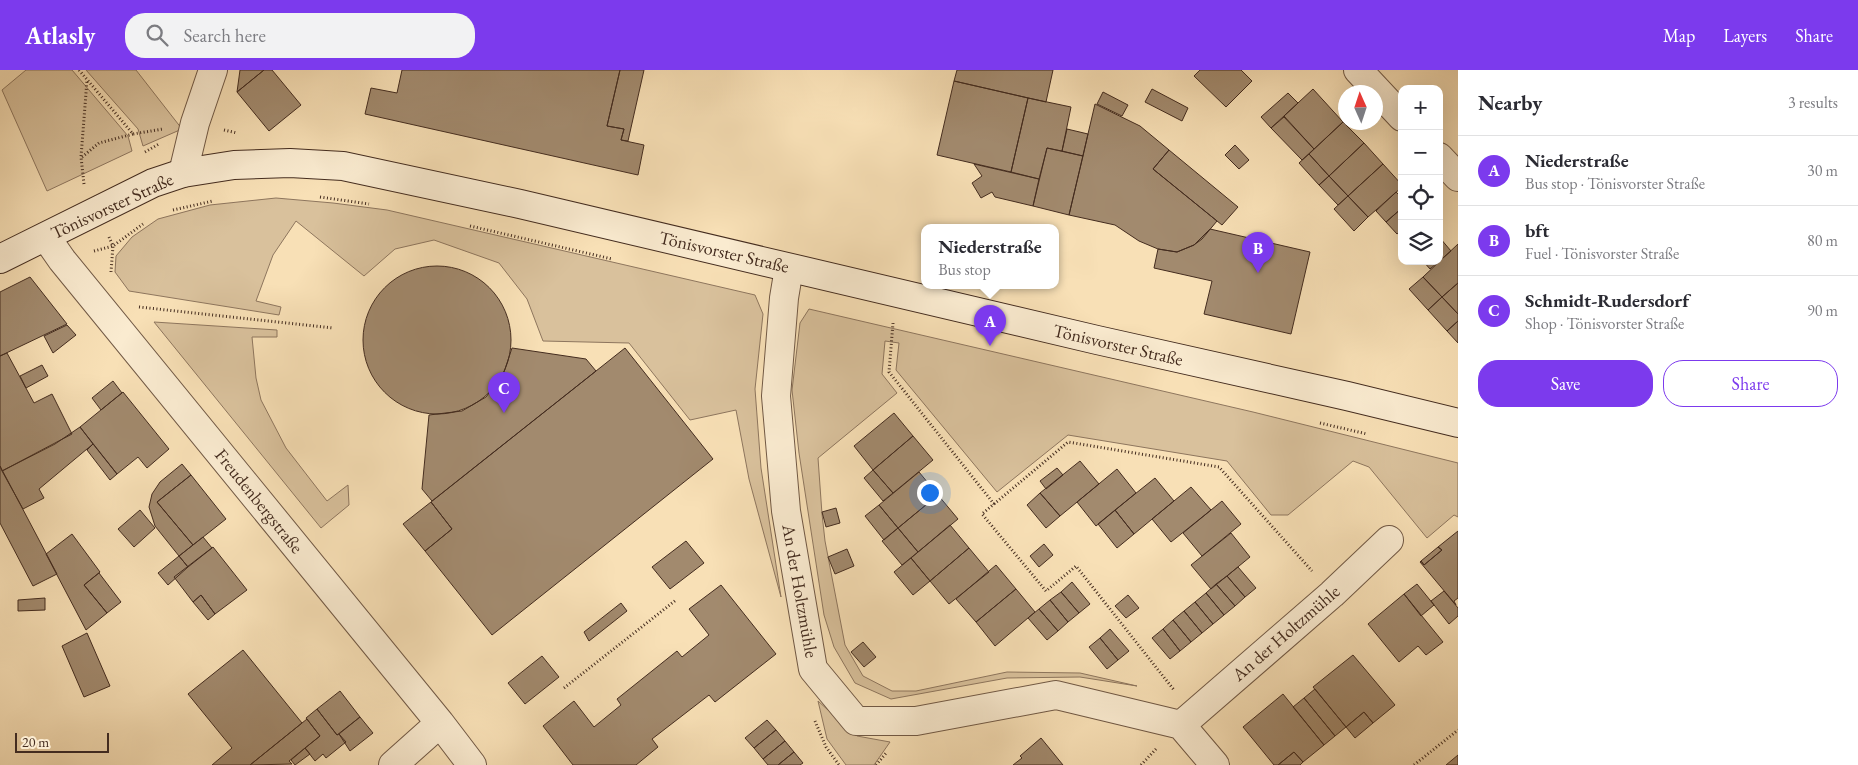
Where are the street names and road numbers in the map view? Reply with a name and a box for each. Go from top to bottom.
street label: Tönisvorster Straße [47,167,177,244]
street label: Tönisvorster Straße [657,225,791,278]
street label: Tönisvorster Straße [1051,318,1185,371]
street label: Freudenbergstraße [210,444,309,558]
street label: An der Holtzmühle [777,521,824,660]
street label: An der Holtzmühle [1226,580,1344,686]

